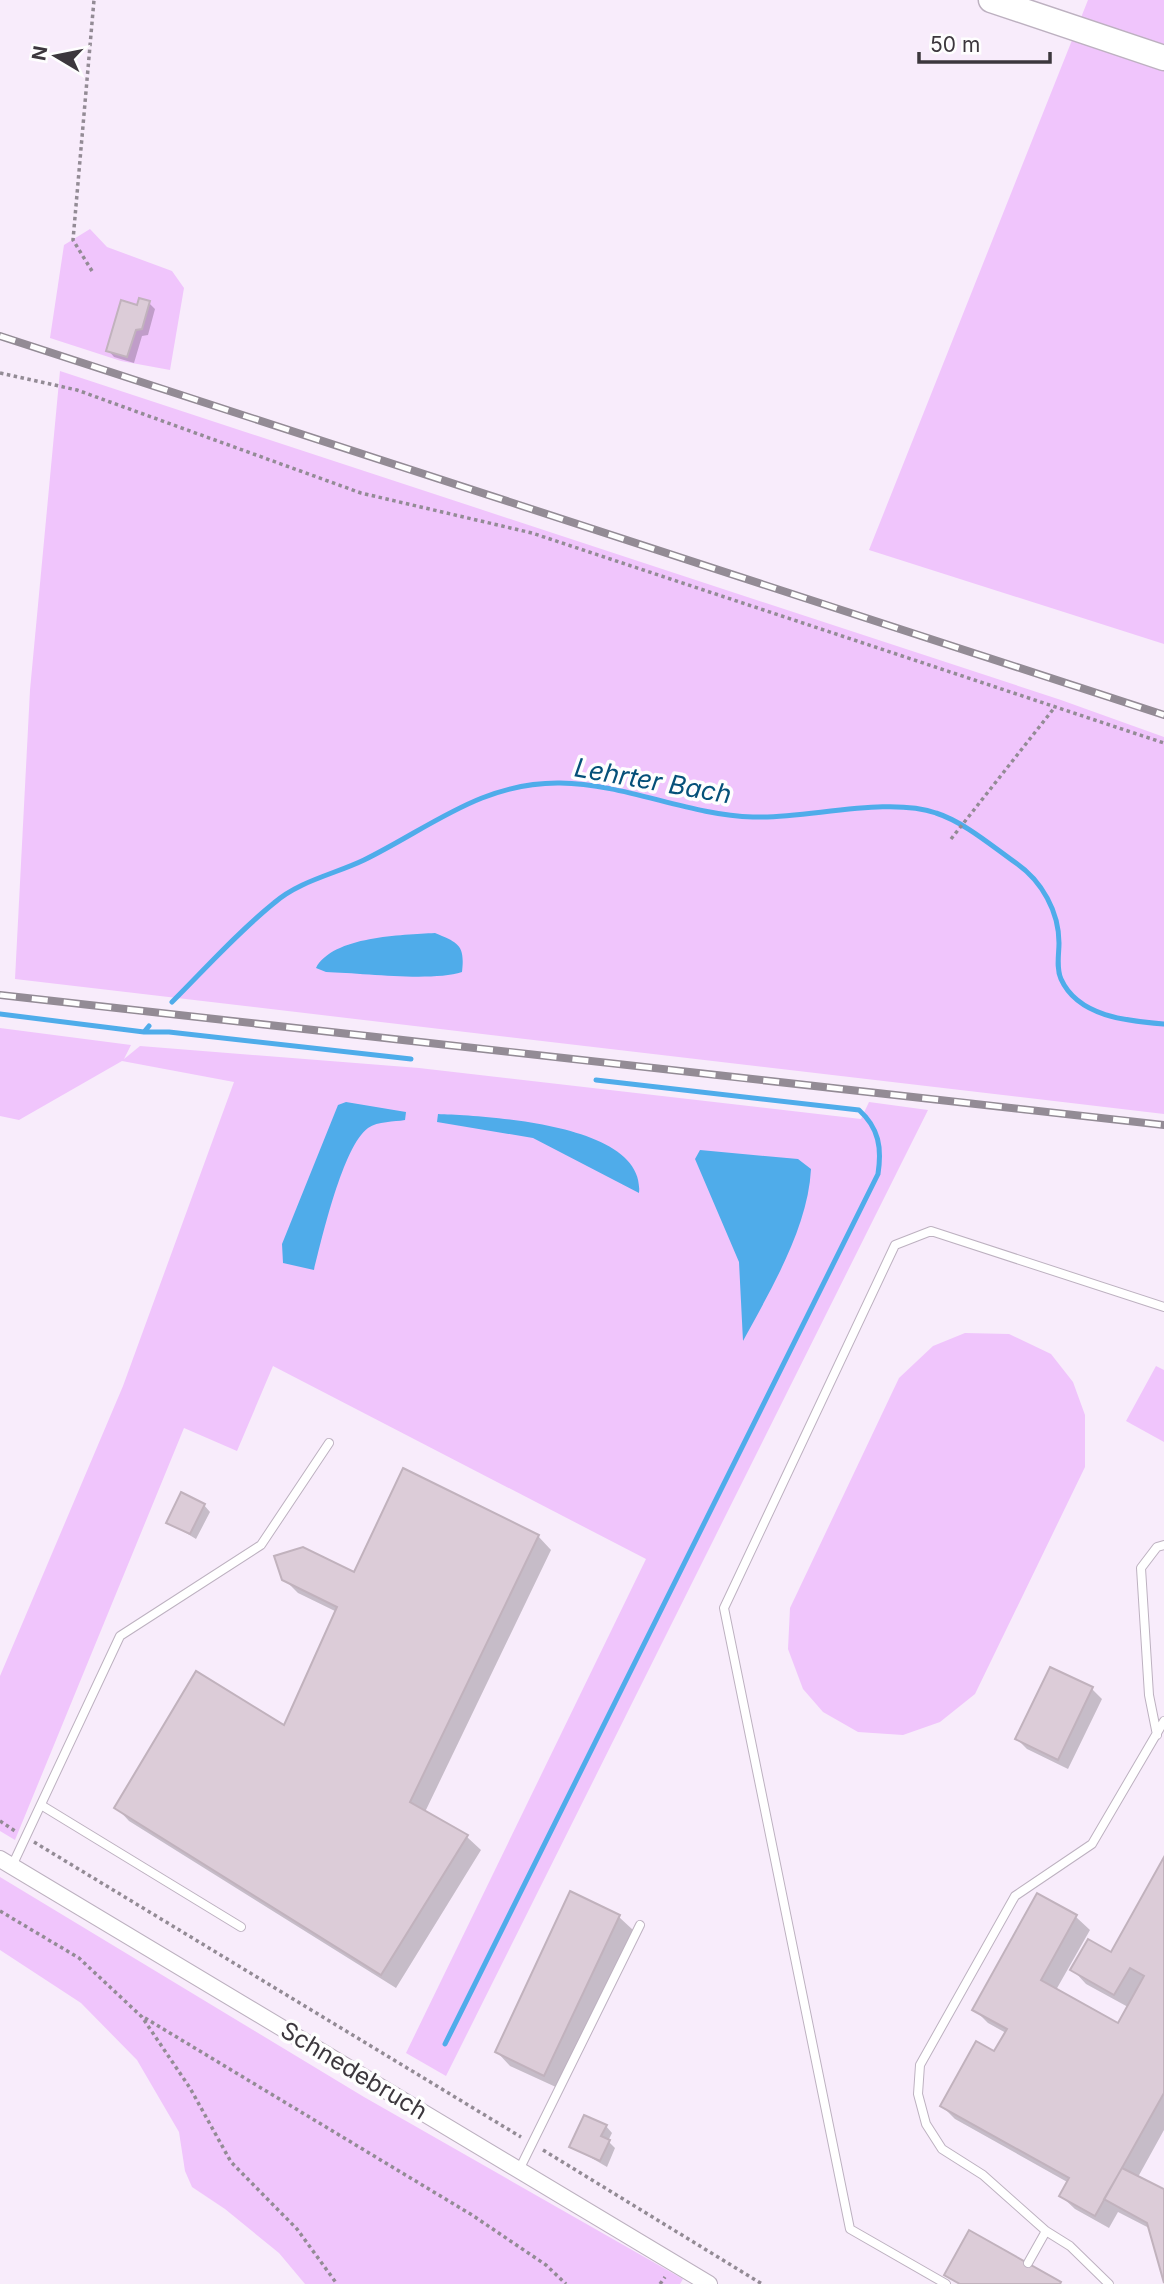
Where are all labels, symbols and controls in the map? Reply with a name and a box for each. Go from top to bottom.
north arrow [21,21,91,91]
scale bar [919,21,1050,65]
text: 50 m [930,32,980,57]
text: N [27,44,52,62]
water label: Lehrter Bach [572,751,734,810]
street label: Schnedebruch [276,2015,433,2126]

